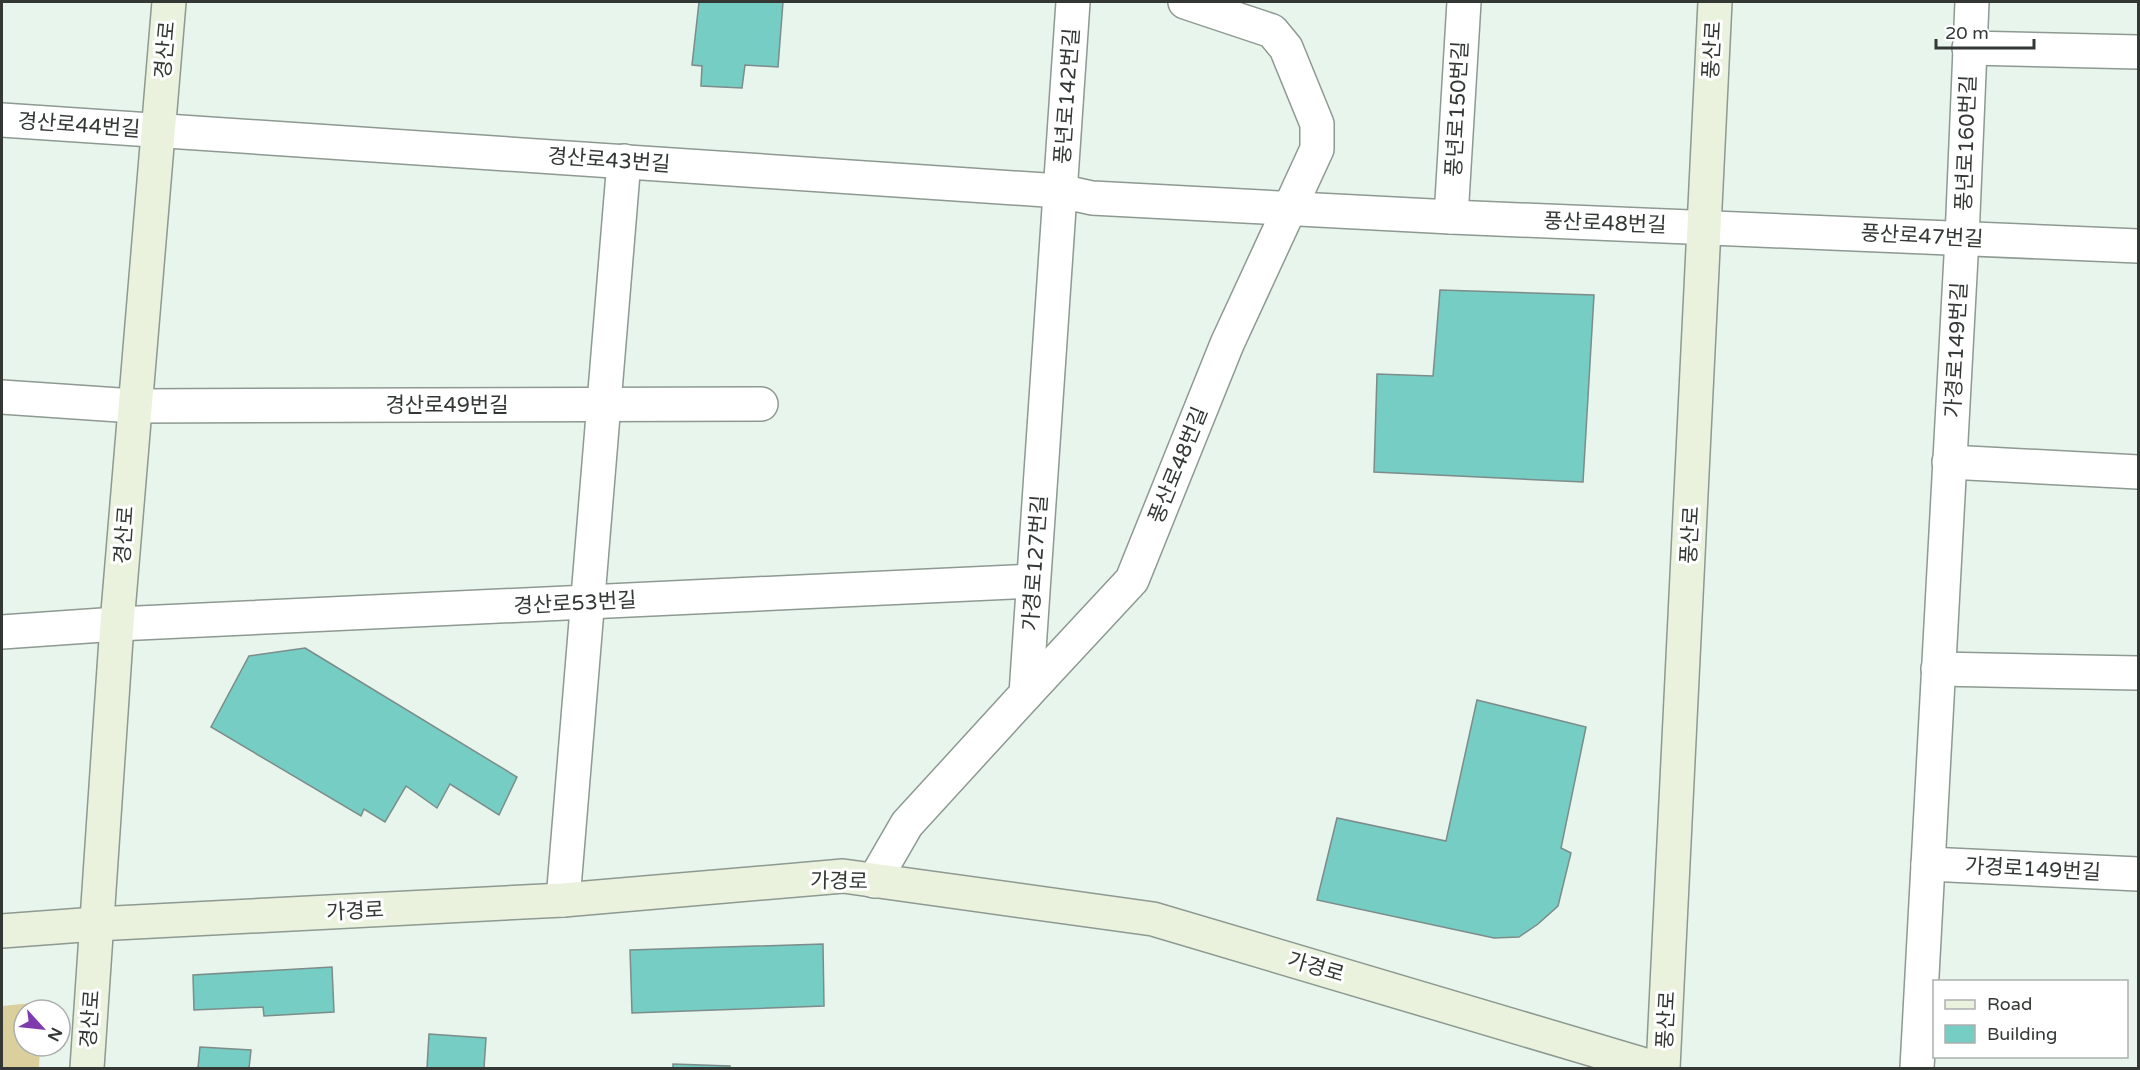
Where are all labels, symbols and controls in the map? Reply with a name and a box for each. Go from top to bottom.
scale bar [1936,12,2034,50]
street label: 경산로 [151,20,180,80]
street label: 풍산로 [1698,20,1726,80]
text: 20 m [1945,22,1989,44]
street label: 풍년로142번길 [1050,27,1085,165]
street label: 풍년로150번길 [1441,40,1474,178]
street label: 풍년로160번길 [1952,75,1981,211]
street label: 경산로44번길 [17,109,141,142]
street label: 경산로43번길 [547,144,671,177]
street label: 풍산로48번길 [1543,209,1667,238]
street label: 풍산로47번길 [1860,221,1984,252]
street label: 가경로149번길 [1940,281,1973,419]
street label: 경산로49번길 [386,393,508,418]
street label: 풍산로48번길 [1144,403,1213,527]
street label: 가경로127번길 [1018,494,1053,632]
street label: 경산로 [110,505,139,565]
street label: 풍산로 [1676,505,1704,565]
street label: 경산로53번길 [513,588,637,619]
street label: 가경로149번길 [1964,853,2102,886]
street label: 가경로 [810,868,868,895]
street label: 가경로 [325,897,385,925]
street label: 가경로 [1285,947,1347,987]
legend [1933,980,2128,1058]
street label: 경산로 [76,989,105,1049]
street label: 풍산로 [1652,990,1680,1050]
text: Road [1987,993,2032,1015]
north arrow [12,998,72,1058]
text: Building [1987,1023,2057,1045]
text: N [43,1024,66,1045]

